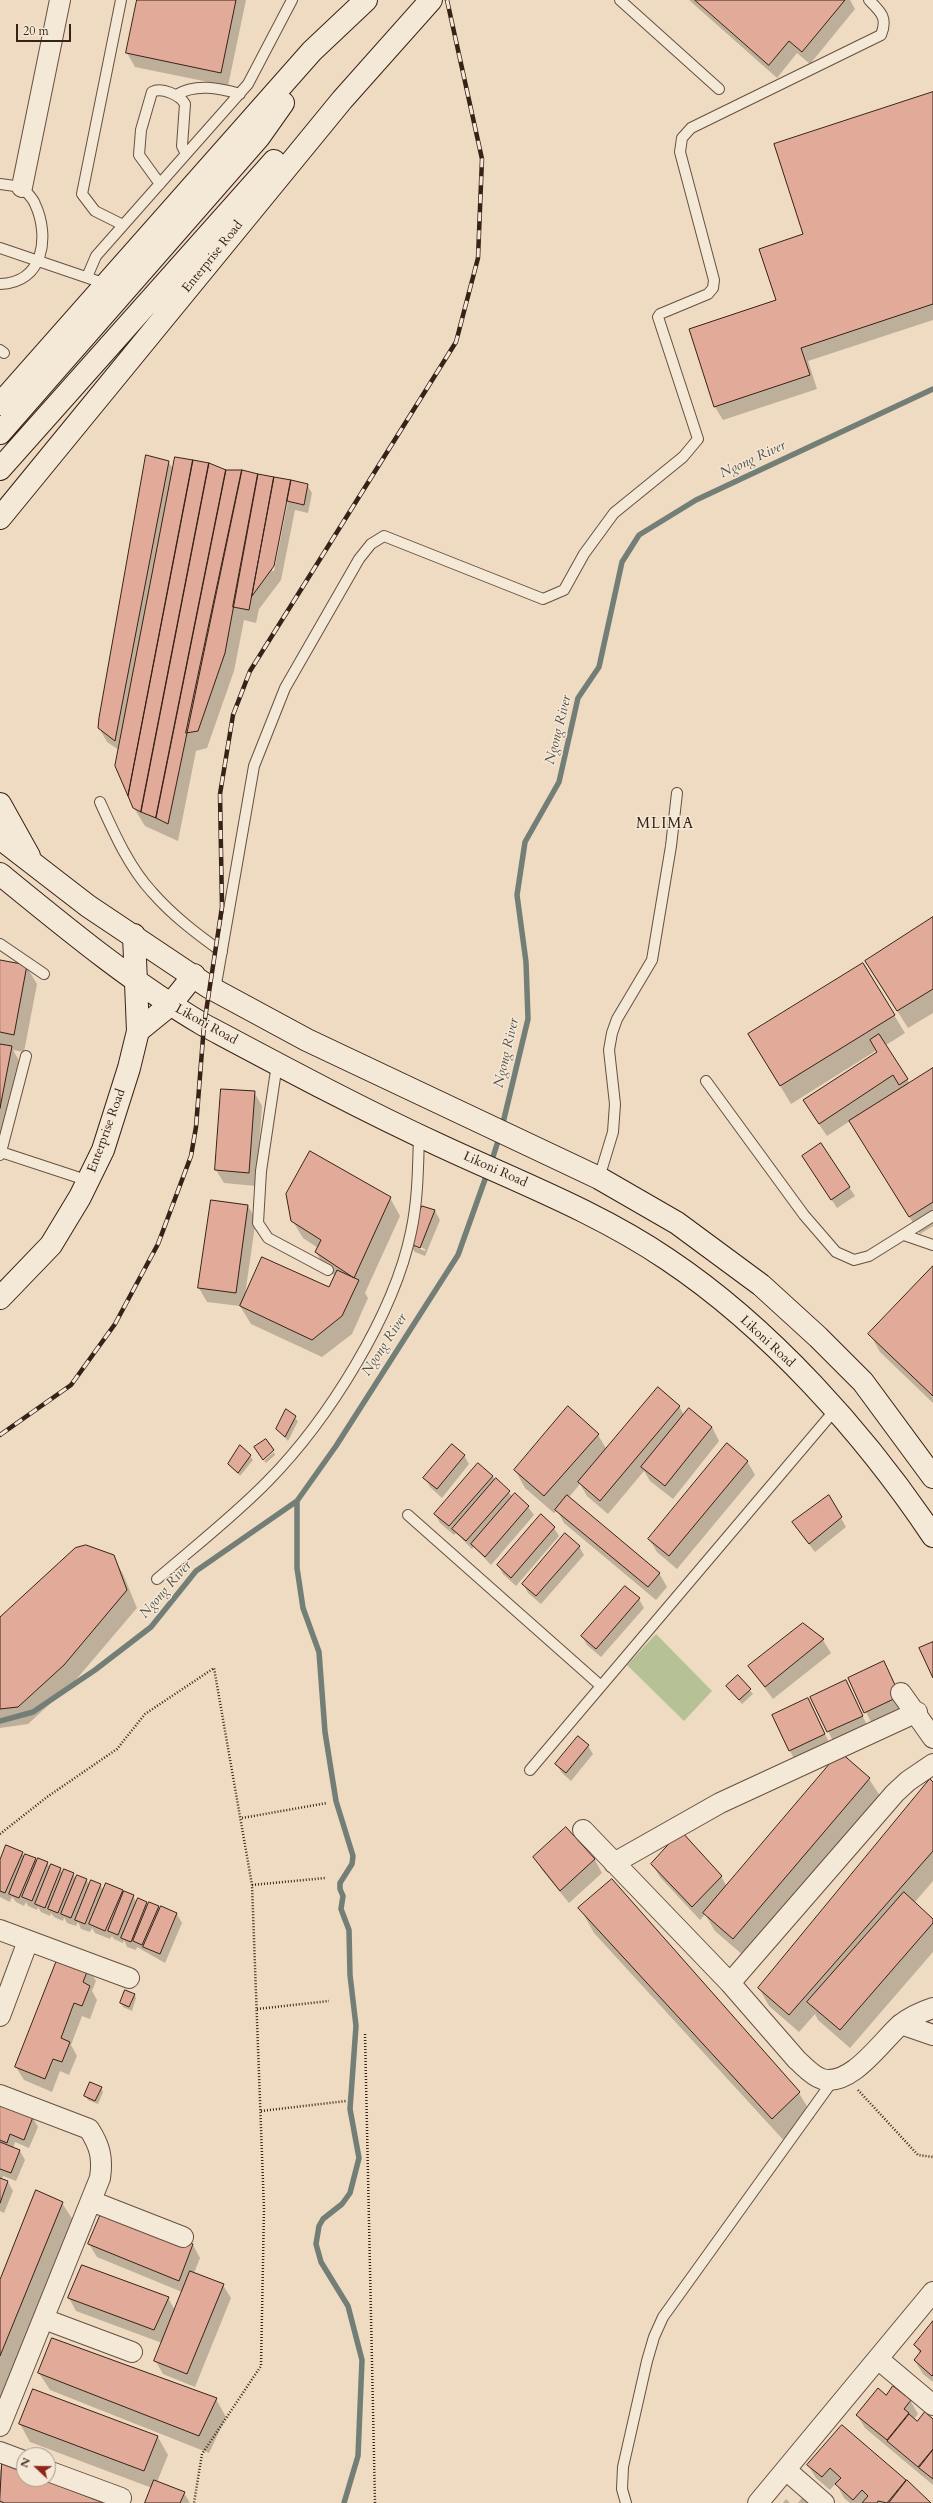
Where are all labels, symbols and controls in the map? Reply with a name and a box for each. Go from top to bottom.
scale bar [18,16,73,42]
text: 20 m [23,23,49,39]
street label: Enterprise Road [179,218,247,296]
water label: Ngong River [717,437,789,483]
water label: Ngong River [542,694,576,766]
district label: MLIMA [636,816,694,834]
street label: Likoni Road [172,1002,240,1048]
water label: Ngong River [491,1017,523,1089]
street label: Enterprise Road [85,1087,129,1175]
street label: Likoni Road [460,1149,530,1191]
water label: Ngong River [359,1311,411,1379]
street label: Likoni Road [737,1313,797,1371]
water label: Ngong River [136,1558,196,1622]
north arrow [16,2447,56,2487]
text: N [17,2455,34,2470]

